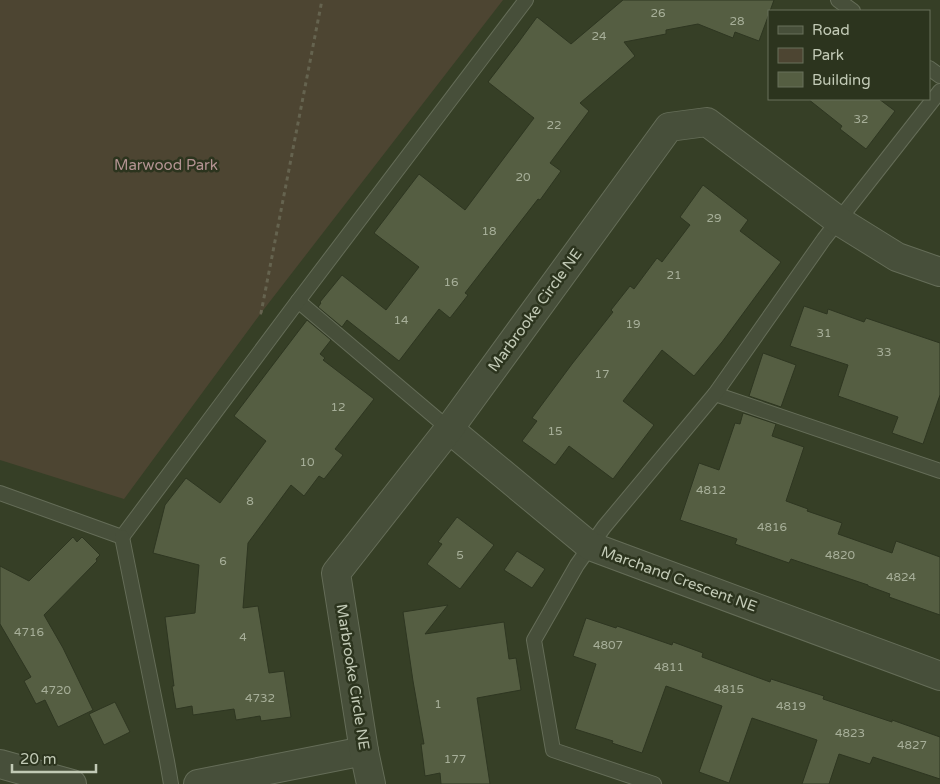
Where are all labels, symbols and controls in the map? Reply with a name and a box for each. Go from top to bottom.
house number: 26 [650,6,666,20]
legend [768,10,930,100]
house number: 28 [729,14,745,28]
text: Road [812,21,850,39]
house number: 24 [591,29,607,43]
text: Park [812,46,844,64]
text: Building [812,71,871,89]
house number: 32 [853,112,869,126]
house number: 22 [546,118,562,132]
park label: Marwood Park [114,156,218,174]
house number: 20 [515,170,531,184]
house number: 29 [706,211,722,225]
house number: 18 [481,224,497,238]
street label: Marbrooke Circle NE [484,245,586,375]
house number: 21 [666,268,682,282]
house number: 16 [443,275,459,289]
house number: 14 [393,313,409,327]
house number: 19 [625,317,641,331]
house number: 31 [816,326,832,340]
house number: 33 [876,345,892,359]
house number: 17 [594,367,610,381]
house number: 12 [330,400,346,414]
house number: 15 [547,424,563,438]
house number: 10 [299,455,315,469]
house number: 4812 [696,483,726,497]
house number: 8 [246,494,254,508]
house number: 4816 [757,520,787,534]
street label: Marchand Crescent NE [599,542,759,616]
house number: 5 [456,548,464,562]
house number: 4820 [825,548,856,562]
house number: 6 [219,554,227,568]
house number: 4824 [886,570,917,584]
street label: Marbrooke Circle NE [333,603,373,751]
house number: 4716 [14,625,44,639]
house number: 4 [239,630,247,644]
house number: 4807 [593,638,623,652]
house number: 4811 [654,660,684,674]
house number: 4815 [714,682,744,696]
house number: 4720 [41,683,72,697]
house number: 4732 [245,691,275,705]
house number: 1 [434,697,442,711]
house number: 4819 [776,699,806,713]
house number: 4823 [835,726,865,740]
house number: 4827 [897,738,927,752]
scale bar [12,742,96,774]
text: 20 m [20,750,57,768]
house number: 177 [444,752,466,766]

